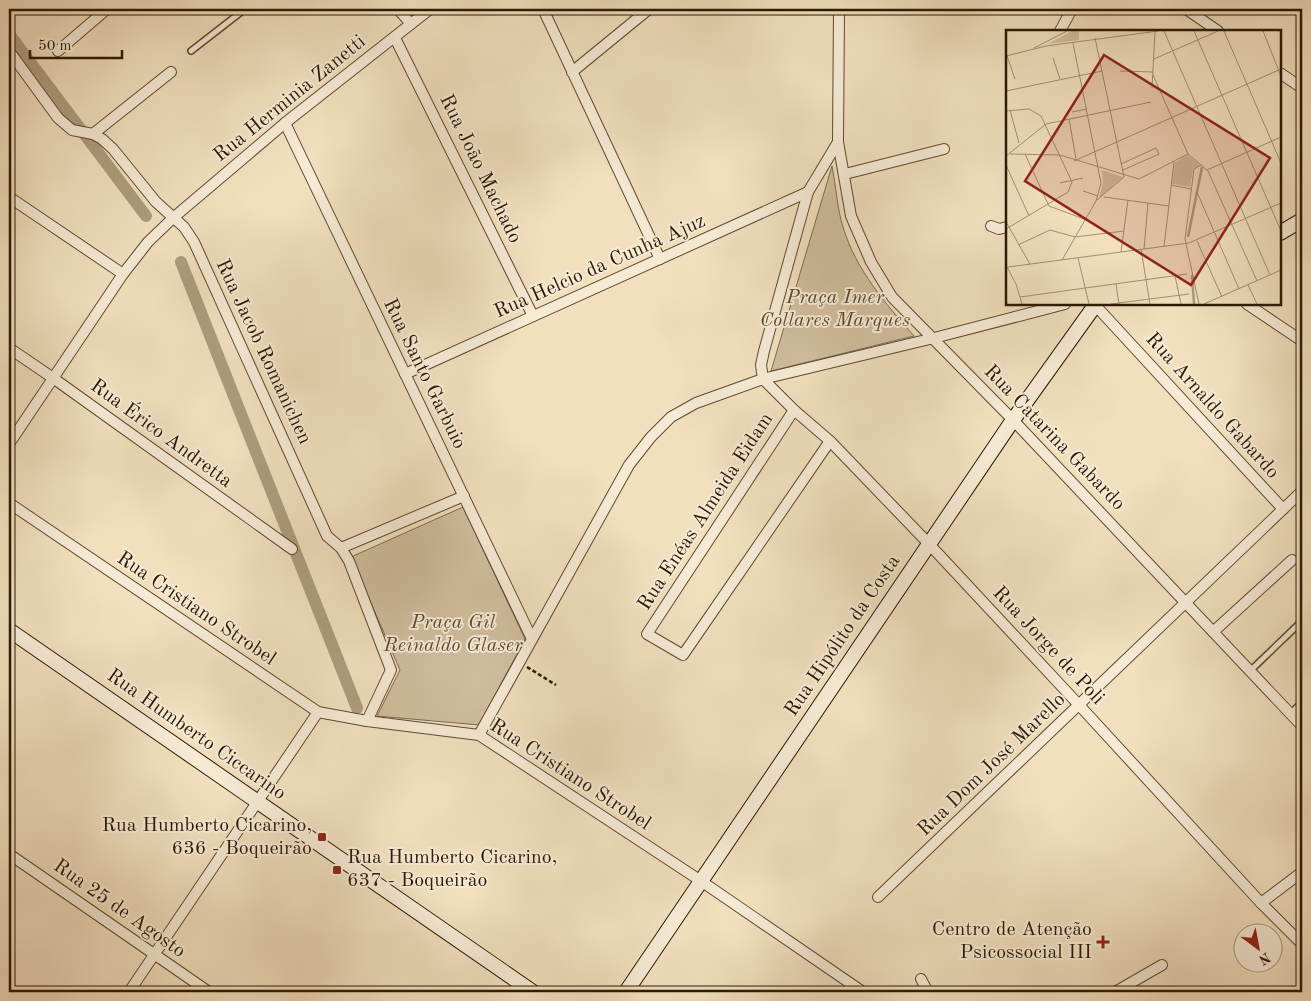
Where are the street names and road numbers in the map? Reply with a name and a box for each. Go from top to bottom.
street label: Rua Herminia Zanetti [210,32,370,166]
street label: Rua João Machado [435,91,525,247]
street label: Rua Helcio da Cunha Ajuz [491,211,709,323]
street label: Rua Jacob Romanichen [211,256,315,448]
street label: Rua Santo Garbuio [379,296,469,452]
street label: Rua Arnaldo Gabardo [1141,329,1283,483]
street label: Rua Catarina Gabardo [980,361,1128,515]
street label: Rua Érico Andretta [86,374,237,492]
street label: Rua Enéas Almeida Eidam [635,410,777,614]
street label: Rua Cristiano Strobel [113,548,279,670]
street label: Rua Hipólito da Costa [782,552,904,720]
street label: Rua Jorge de Poli [988,583,1108,709]
street label: Rua Humberto Ciccarino [103,666,289,804]
street label: Rua Dom José Marello [914,690,1070,840]
street label: Rua Cristiano Strobel [486,716,654,834]
street label: Rua 25 de Agosto [49,856,189,962]

